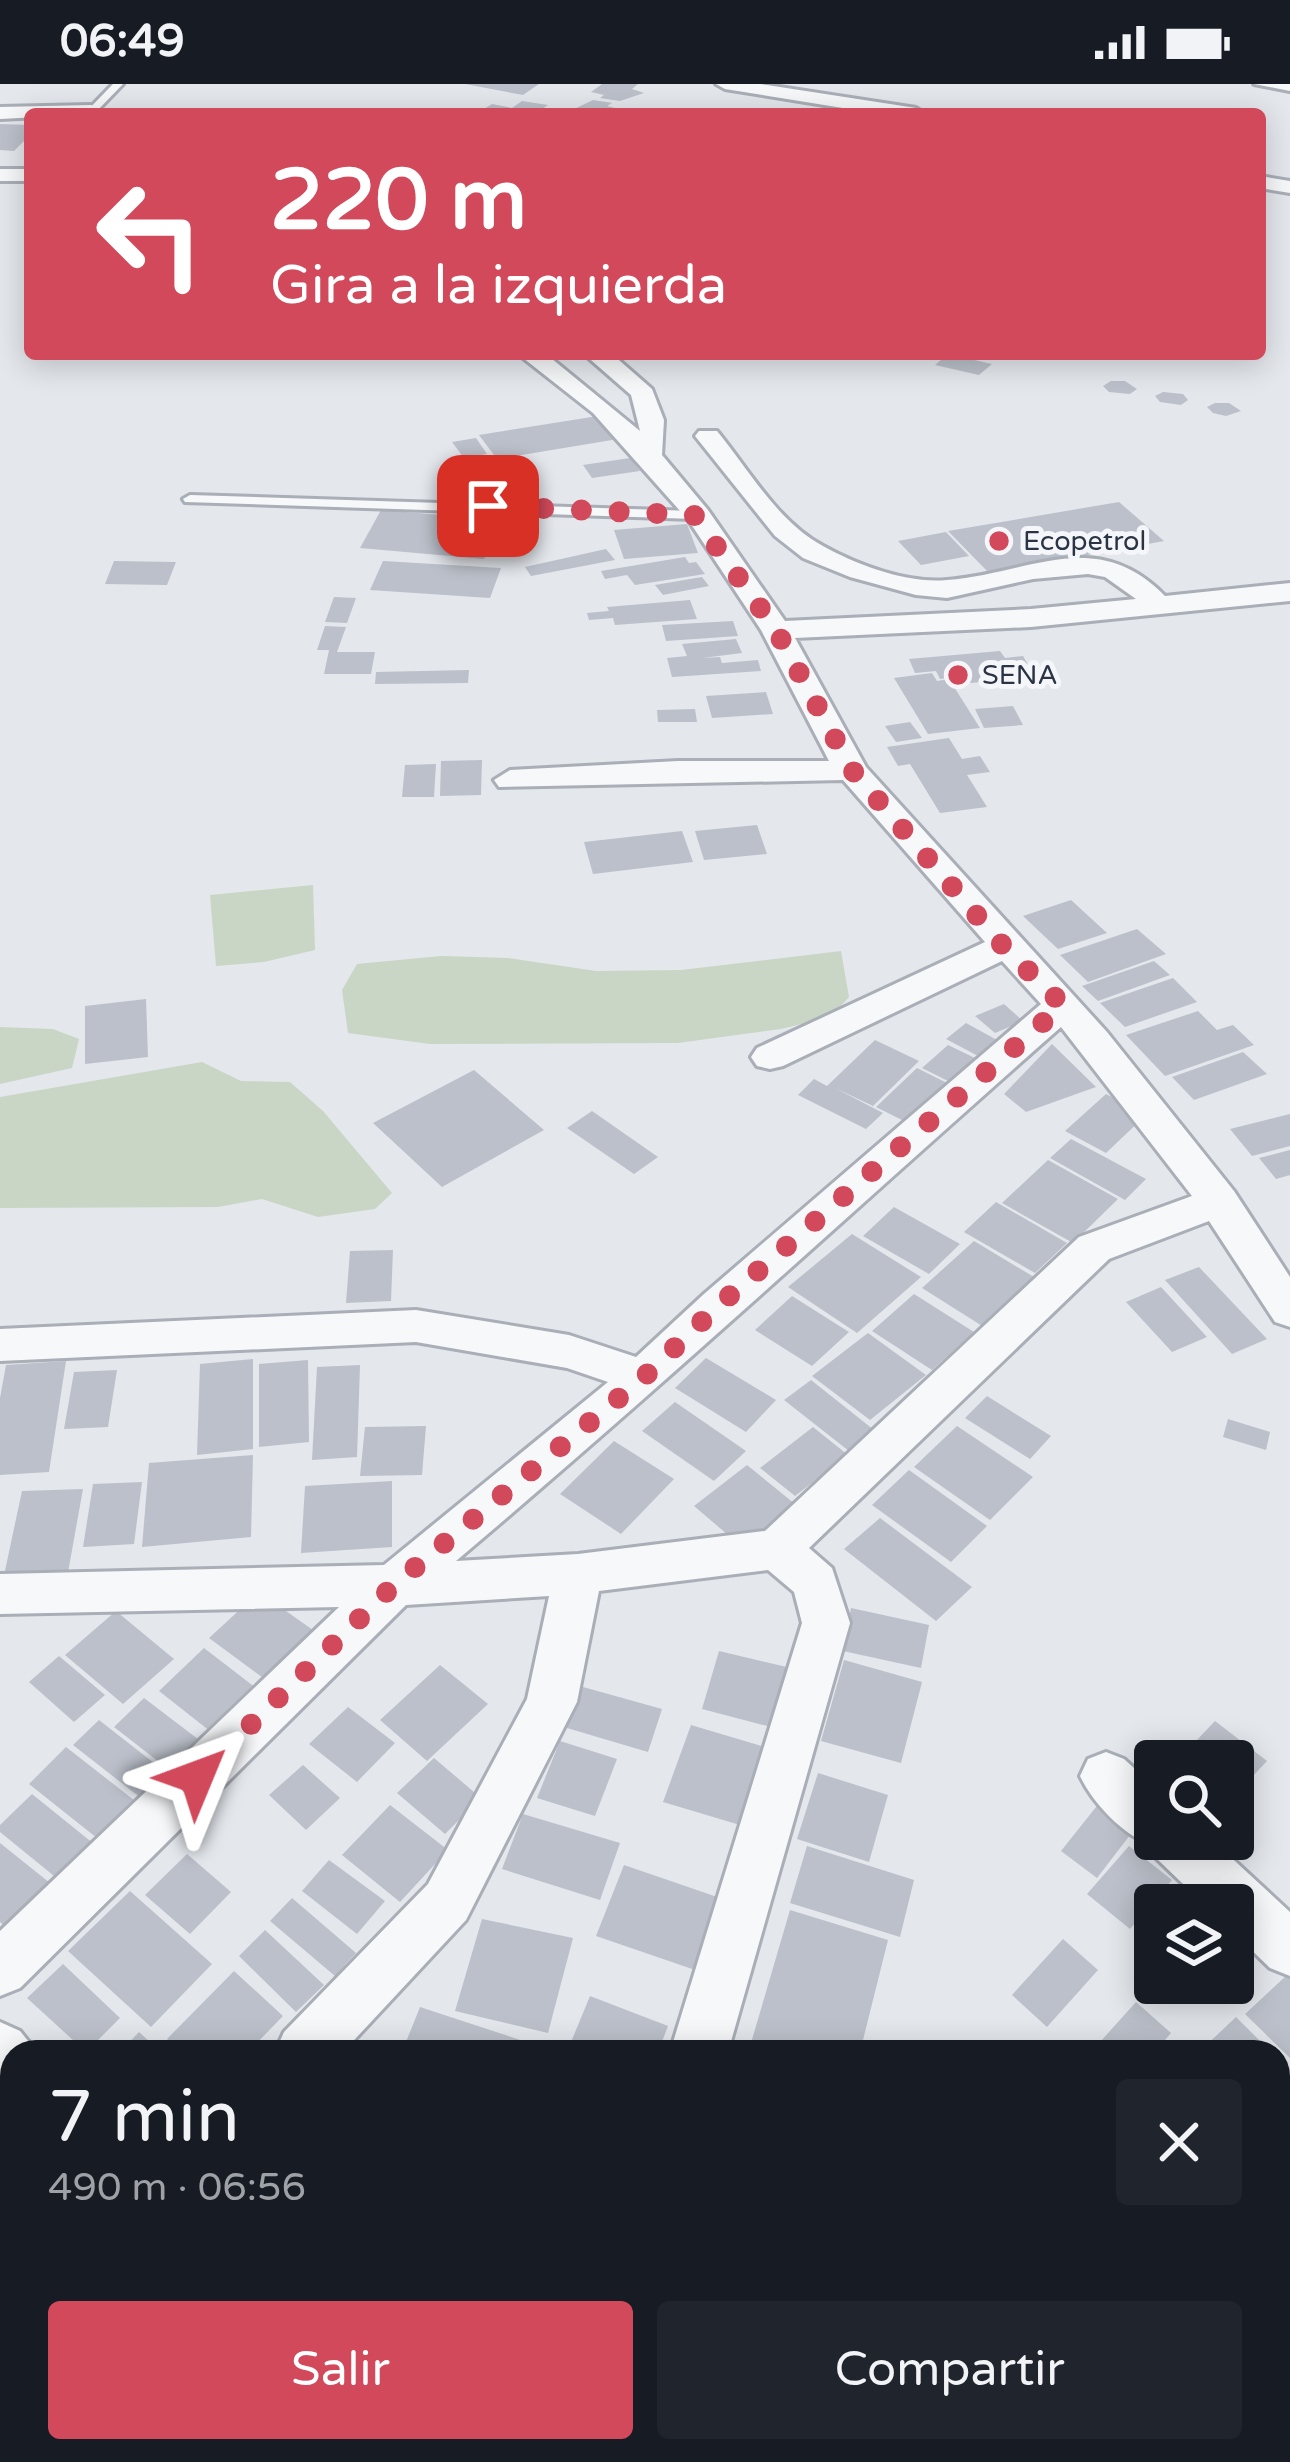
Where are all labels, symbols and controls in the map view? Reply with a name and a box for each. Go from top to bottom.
text: 06:49 [60,15,185,69]
text: 220 m [270,151,527,252]
icon: left [72,156,228,312]
text: Gira a la izquierda [270,253,727,318]
pin [437,455,539,557]
icon: arrive [455,473,521,539]
place label: Ecopetrol [1023,525,1146,558]
marker: Ecopetrol [986,528,1012,554]
place label: SENA [982,659,1058,692]
marker: SENA [945,662,971,688]
position arrow [134,1714,260,1840]
map controls [1134,1740,1254,2004]
button: search [1134,1740,1254,1860]
button: layers [1134,1884,1254,2004]
text: 7 min [48,2075,240,2162]
button: close [1116,2079,1242,2205]
text: 490 m · 06:56 [48,2164,306,2211]
button: Salir [48,2301,633,2439]
button: Compartir [657,2301,1242,2439]

